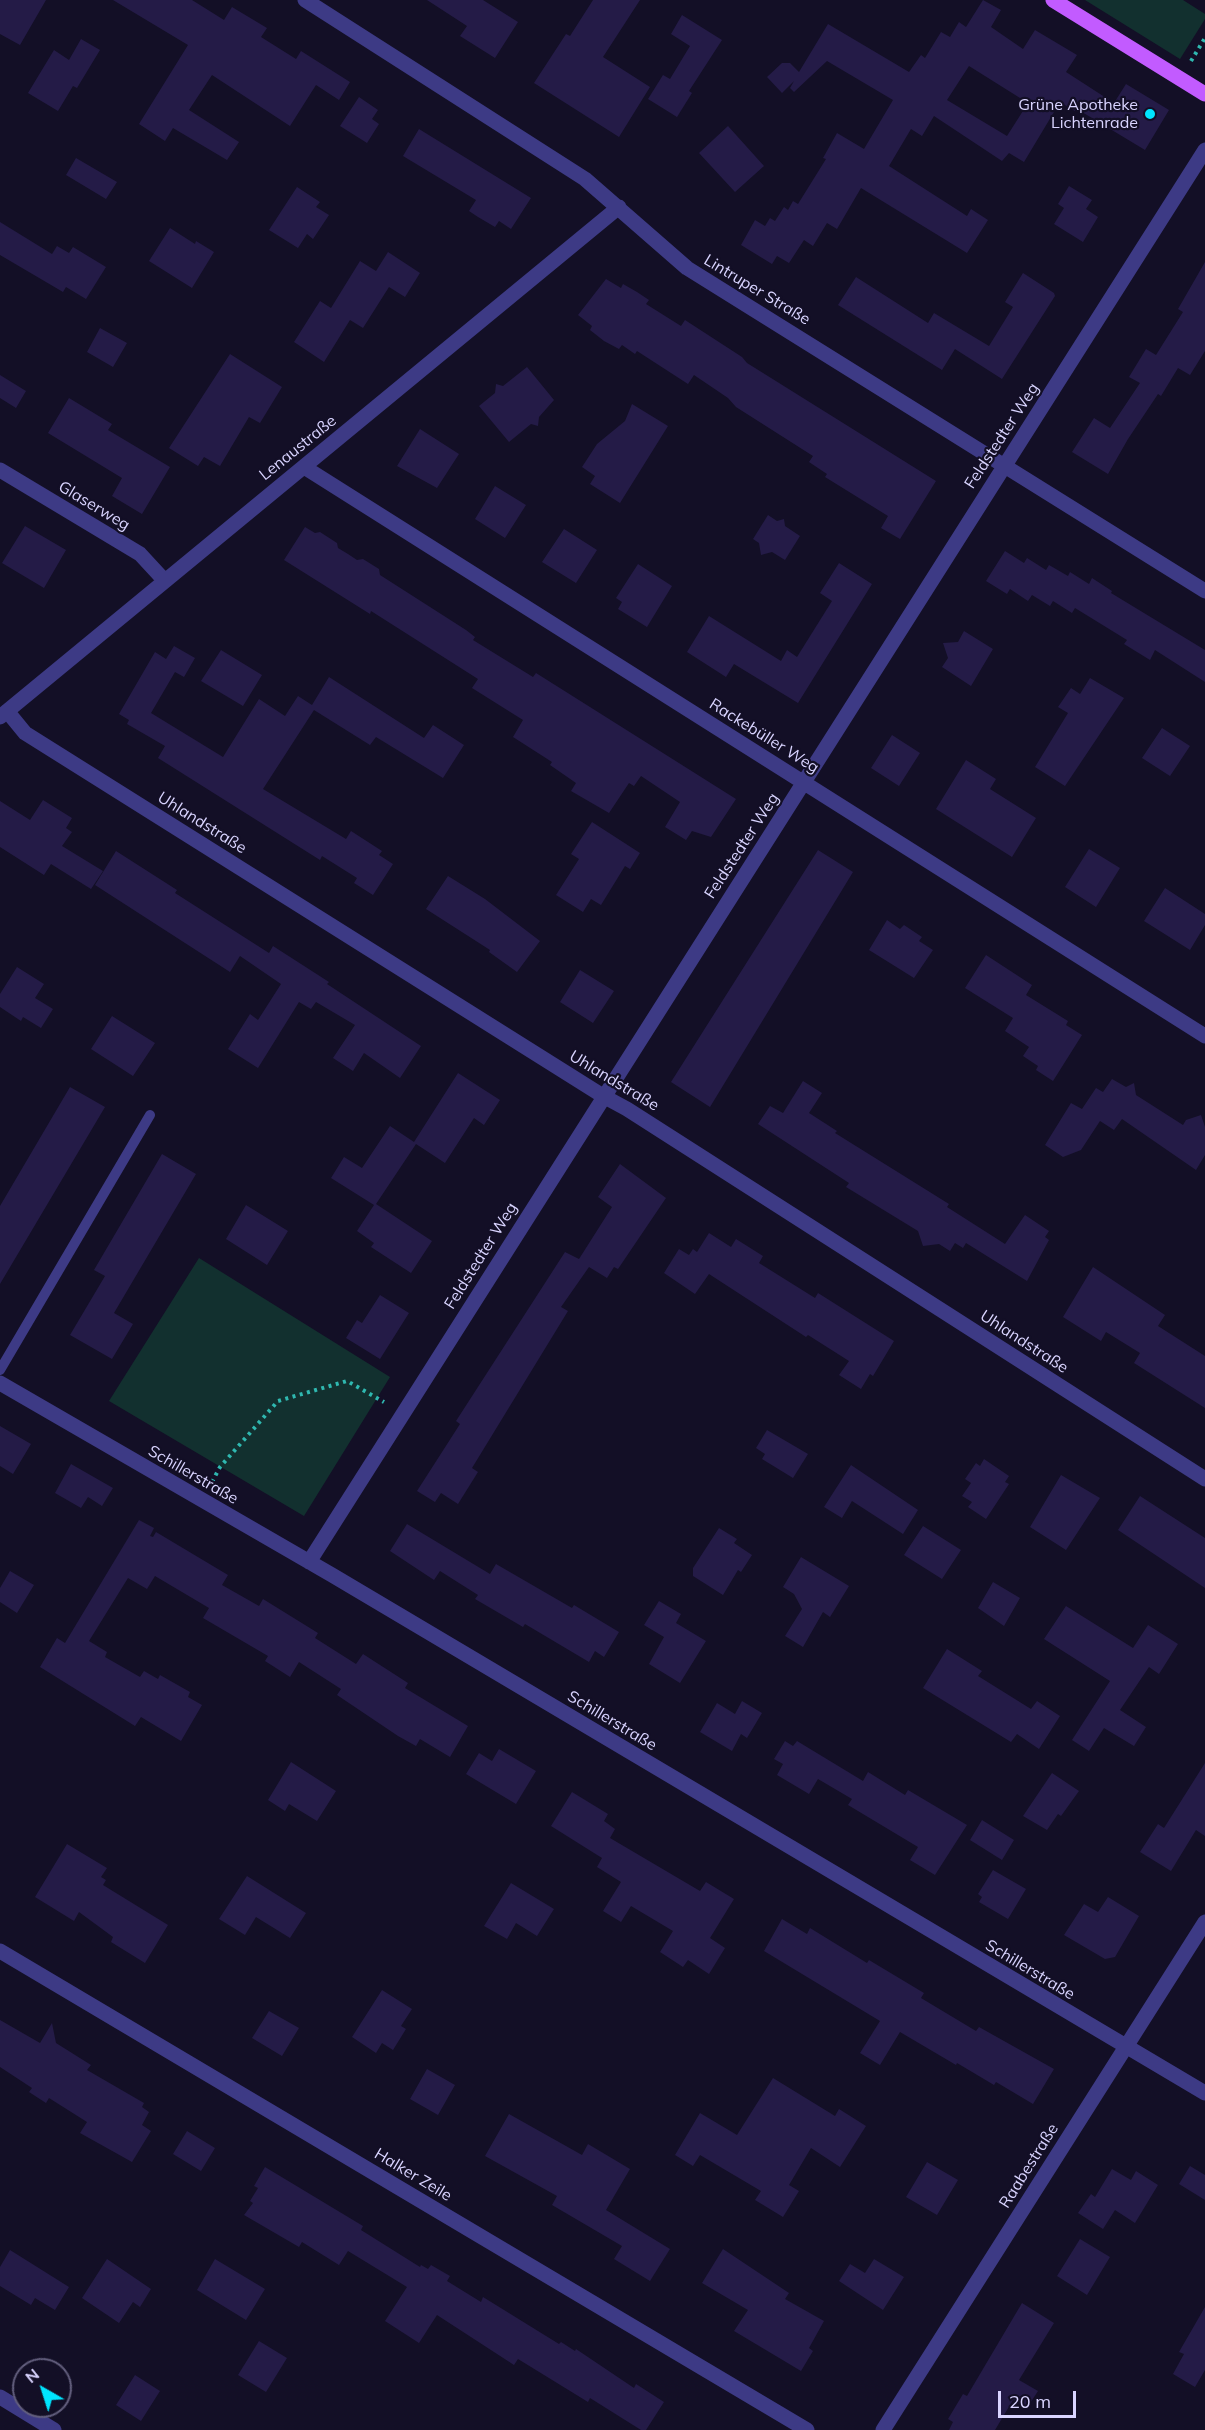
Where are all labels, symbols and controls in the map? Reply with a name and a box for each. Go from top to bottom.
place label: Grüne Apotheke Lichtenrade [1018,95,1138,133]
marker: Grüne Apotheke Lichtenrade [1143,107,1157,121]
street label: Lintruper Straße [700,251,814,329]
street label: Feldstedter Weg [961,380,1043,492]
street label: Lenaustraße [256,411,340,485]
street label: Glaserweg [55,477,133,535]
street label: Rackebüller Weg [706,695,822,777]
street label: Uhlandstraße [154,788,250,858]
street label: Feldstedter Weg [701,790,783,902]
street label: Uhlandstraße [566,1047,662,1115]
street label: Feldstedter Weg [441,1199,521,1313]
street label: Uhlandstraße [976,1306,1072,1378]
street label: Schillerstraße [145,1441,241,1509]
street label: Schillerstraße [564,1687,660,1755]
street label: Schillerstraße [982,1936,1078,2004]
street label: Raabestraße [995,2120,1063,2212]
street label: Halker Zeile [371,2144,455,2206]
north arrow [12,2358,72,2418]
text: N [21,2364,43,2387]
scale bar [1001,2379,1079,2417]
text: 20 m [1009,2390,1051,2413]

